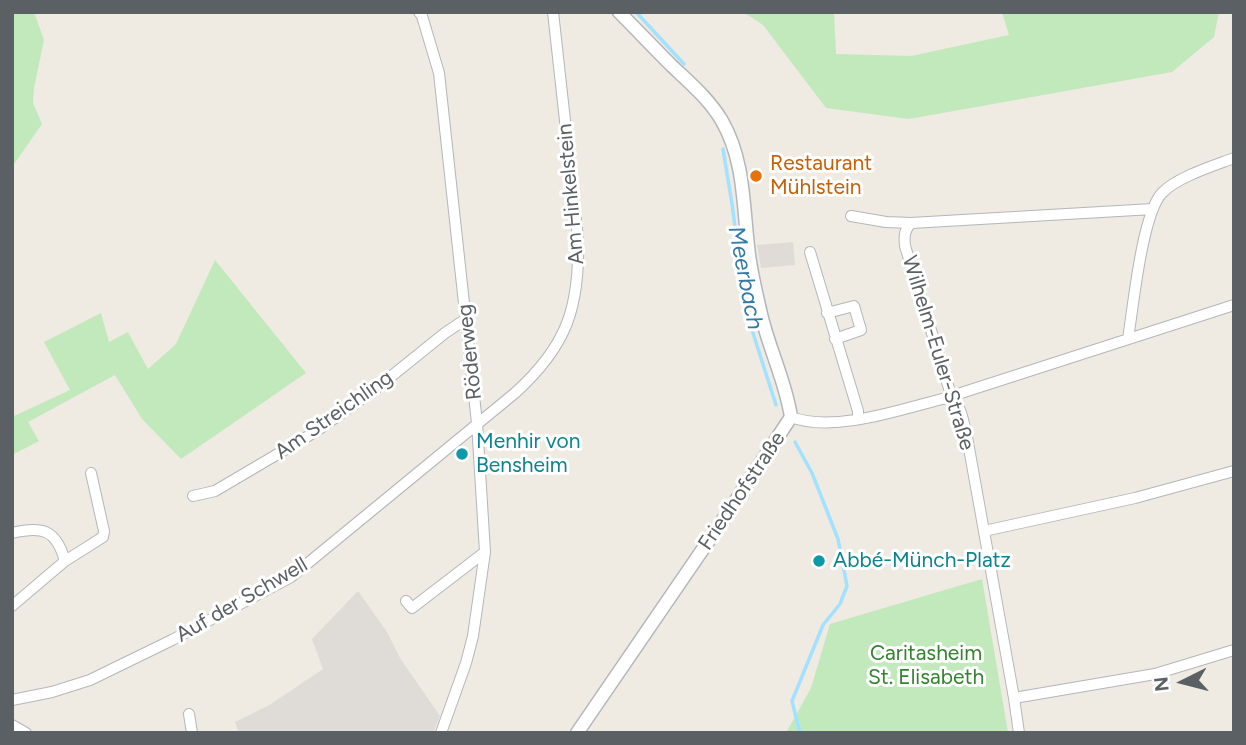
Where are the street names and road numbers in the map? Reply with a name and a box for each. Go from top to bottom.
street label: Am Hinkelstein [552,122,590,266]
street label: Wilhelm-Euler-Straße [896,253,980,453]
street label: Röderweg [452,303,488,401]
street label: Am Streichling [270,365,398,465]
street label: Friedhofstraße [693,427,791,555]
street label: Auf der Schwell [172,552,312,648]

